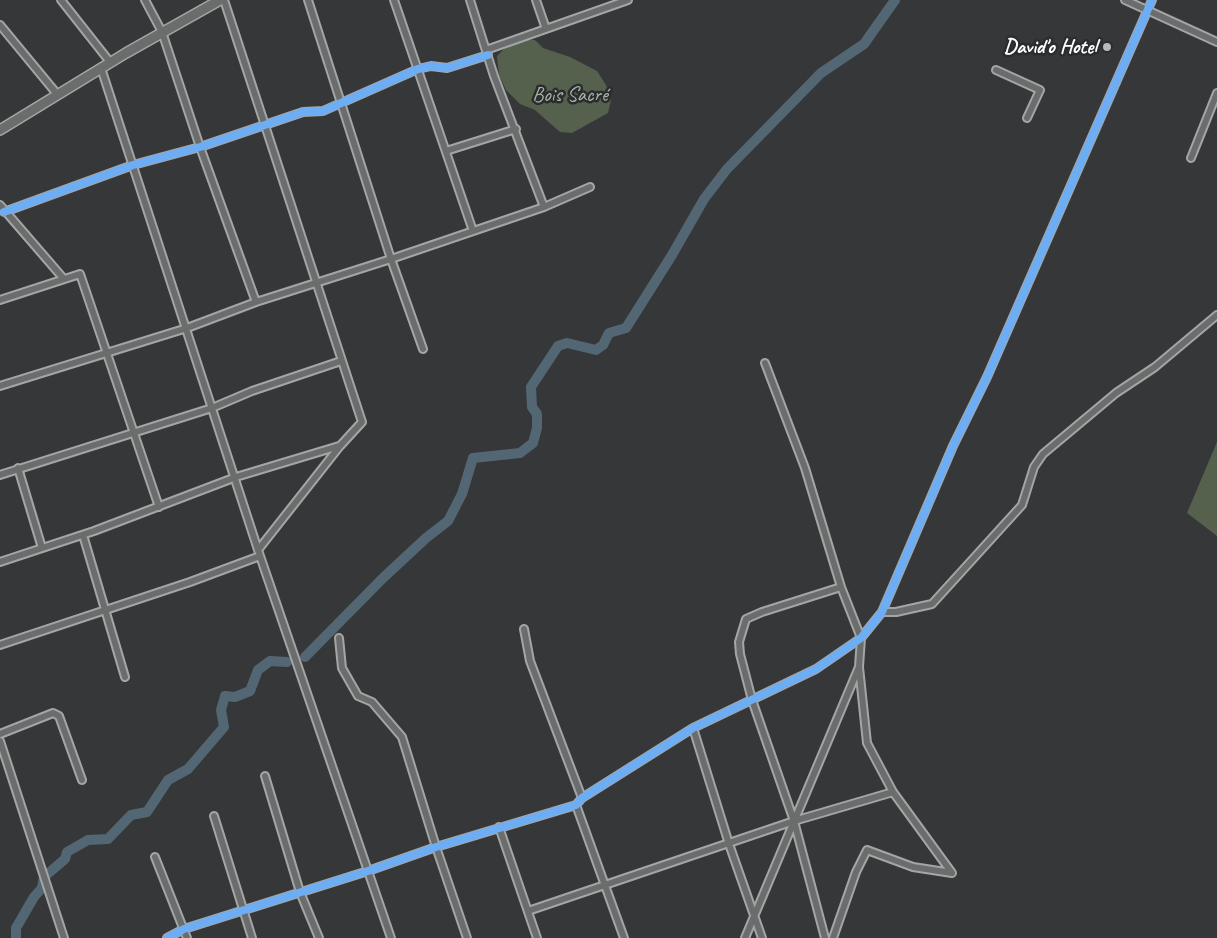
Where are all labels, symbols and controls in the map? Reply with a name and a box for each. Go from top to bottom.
place label: David'o Hotel [1004,34,1097,60]
marker: David'o Hotel [1101,41,1113,53]
park label: Bois Sacré [532,82,608,108]

